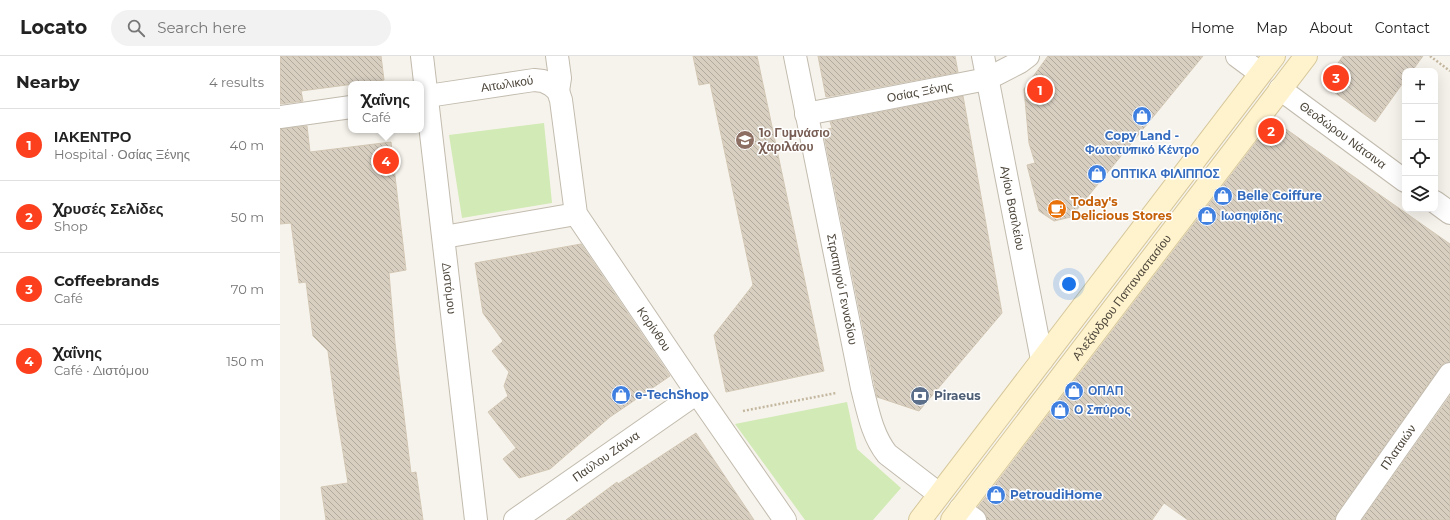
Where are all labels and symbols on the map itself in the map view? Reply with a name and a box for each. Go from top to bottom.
pin: 3 [1323,63,1349,93]
street label: Αιτωλικού [480,72,534,95]
pin: 1 [1027,75,1053,105]
street label: Οσίας Ξένης [885,78,954,105]
street label: Θεοδώρου Νάτσινα [1297,98,1389,172]
shop icon: Copy Land - Φωτοτυπικό Κέντρο [1131,105,1153,127]
pin: 2 [1258,116,1284,146]
place label: 1ο Γυμνάσιο Χαριλάου [757,125,830,154]
place label: Copy Land - Φωτοτυπικό Κέντρο [1085,128,1199,157]
school or university icon: 1ο Γυμνάσιο Χαριλάου [734,129,756,151]
pin: 4 [373,146,399,176]
shop icon: ΟΠΤΙΚΑ ΦΙΛΙΠΠΟΣ [1086,163,1108,185]
street label: Αγίου Βασιλείου [997,165,1029,252]
place label: ΟΠΤΙΚΑ ΦΙΛΙΠΠΟΣ [1111,166,1220,181]
shop icon: Belle Coiffure [1212,185,1234,207]
place label: Belle Coiffure [1237,188,1323,203]
place label: Today's Delicious Stores [1071,194,1172,223]
cafe icon: Today's Delicious Stores [1046,198,1068,220]
shop icon: Ιωσηφίδης [1196,205,1218,227]
place label: Ιωσηφίδης [1221,208,1283,223]
street label: Αλεξάνδρου Παπαναστασίου [1069,231,1174,363]
street label: Στρατηγού Γενναδίου [824,232,861,346]
street label: Διστόμου [439,262,460,315]
your location [1059,274,1079,294]
street label: Κορίνθου [634,304,674,354]
shop icon: ΟΠΑΠ [1063,380,1085,402]
place label: ΟΠΑΠ [1088,383,1123,398]
shop icon: e-TechShop [610,384,632,406]
bank icon: Piraeus [909,385,931,407]
place label: e-TechShop [635,387,709,402]
place label: Piraeus [934,388,981,403]
shop icon: Ο Σπύρος [1049,399,1071,421]
place label: Ο Σπύρος [1074,402,1131,417]
street label: Πλαταιών [1377,422,1419,472]
street label: Παύλου Ζάννα [569,427,642,485]
shop icon: PetroudiHome [985,484,1007,506]
place label: PetroudiHome [1010,487,1103,502]

